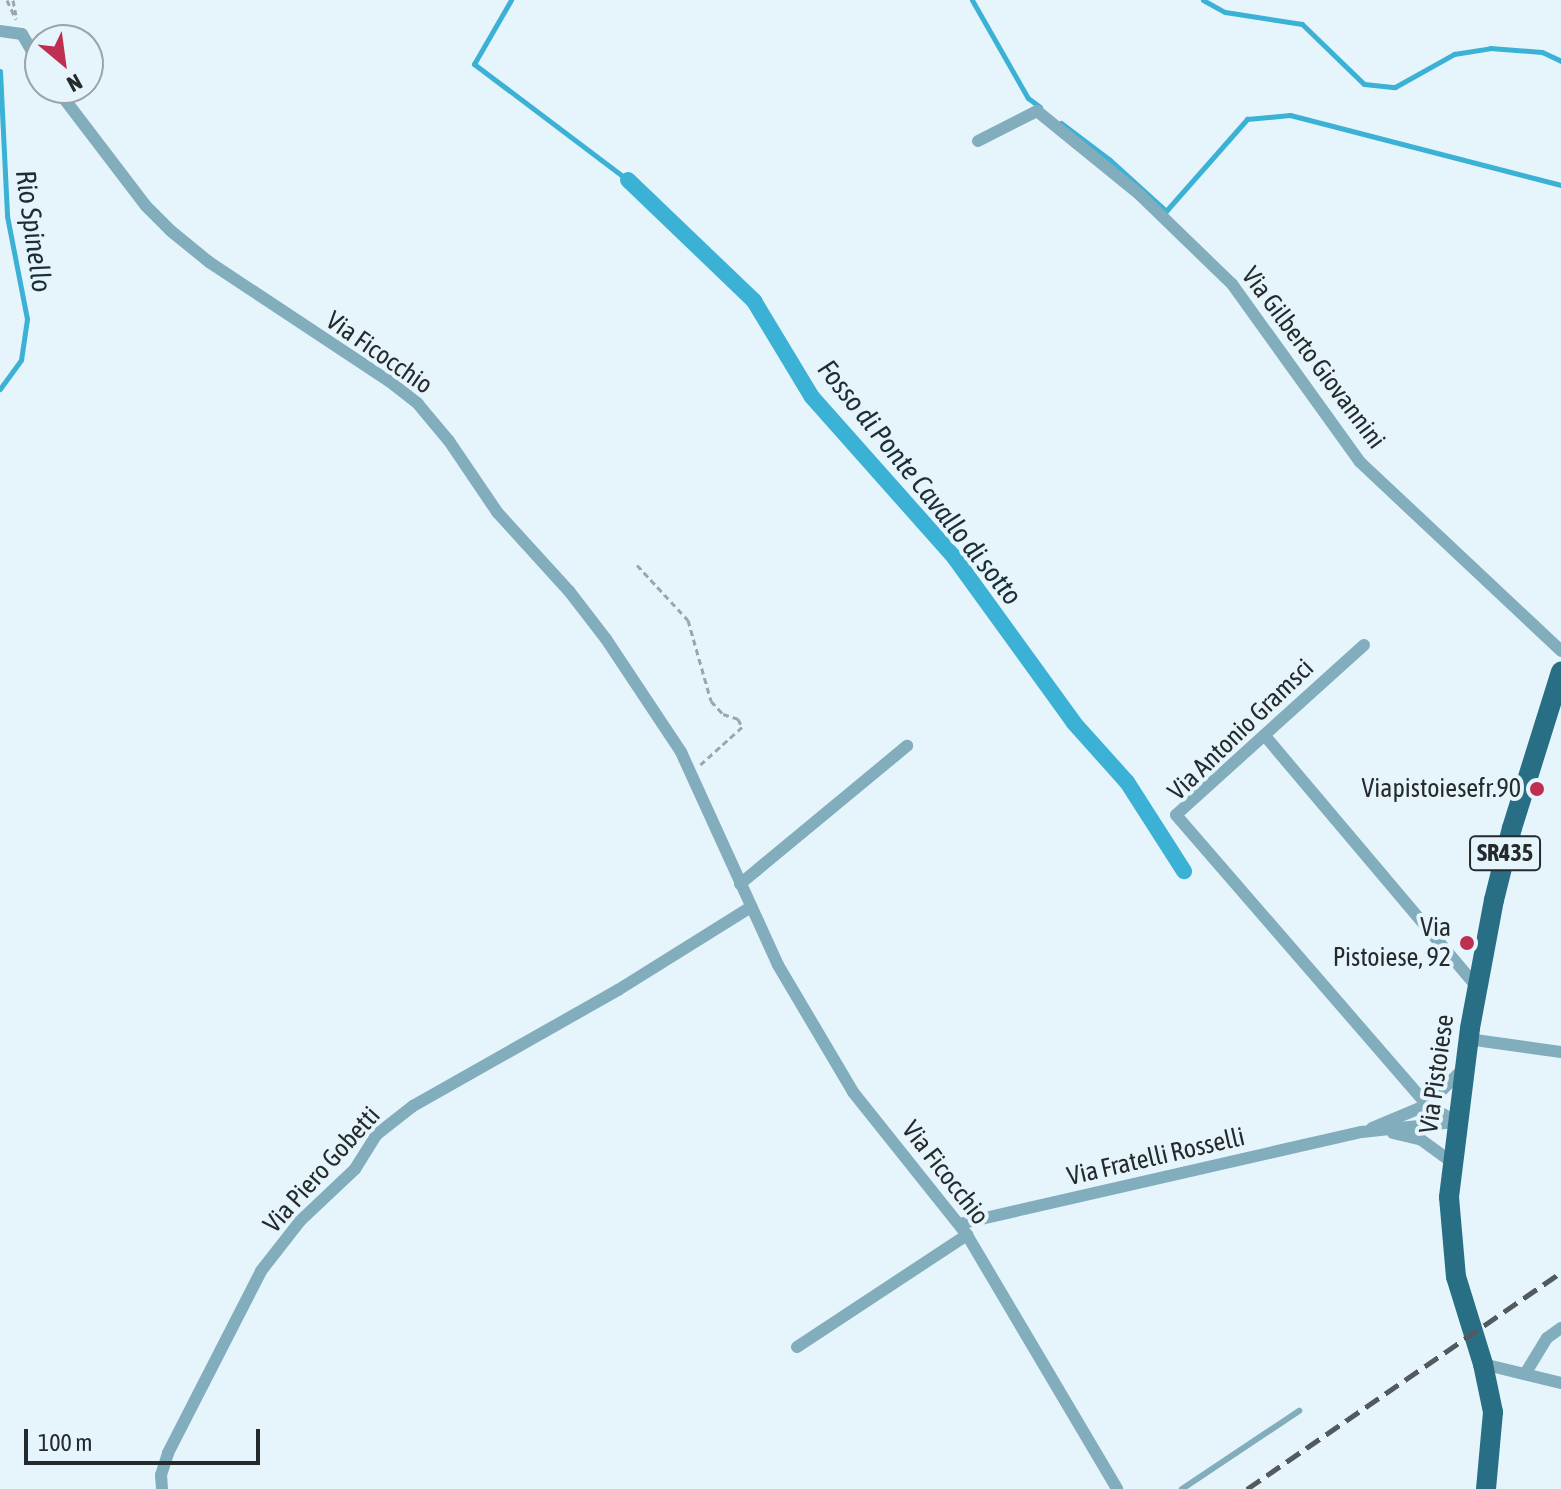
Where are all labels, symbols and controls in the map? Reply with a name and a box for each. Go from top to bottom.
north arrow [24,24,104,104]
text: N [63,69,87,98]
water label: Rio Spinello [9,168,59,294]
street label: Via Gilberto Giovannini [1234,261,1392,455]
street label: Via Ficocchio [320,305,438,401]
water label: Fosso di Ponte Cavallo di sotto [811,353,1029,611]
street label: Via Antonio Gramsci [1162,653,1320,807]
place label: Viapistoiesefr.90 [1362,773,1521,805]
marker: Viapistoiesefr.90 [1528,780,1546,798]
road number: SR435 [1469,833,1541,873]
place label: Via Pistoiese, 92 [1333,912,1451,974]
marker: Via Pistoiese, 92 [1458,934,1476,952]
street label: Via Pistoiese [1413,1012,1461,1136]
street label: Via Piero Gobetti [257,1101,387,1239]
street label: Via Ficocchio [895,1115,995,1231]
street label: Via Fratelli Rosselli [1064,1121,1248,1193]
scale bar [28,1413,264,1463]
text: 100 m [38,1429,92,1456]

